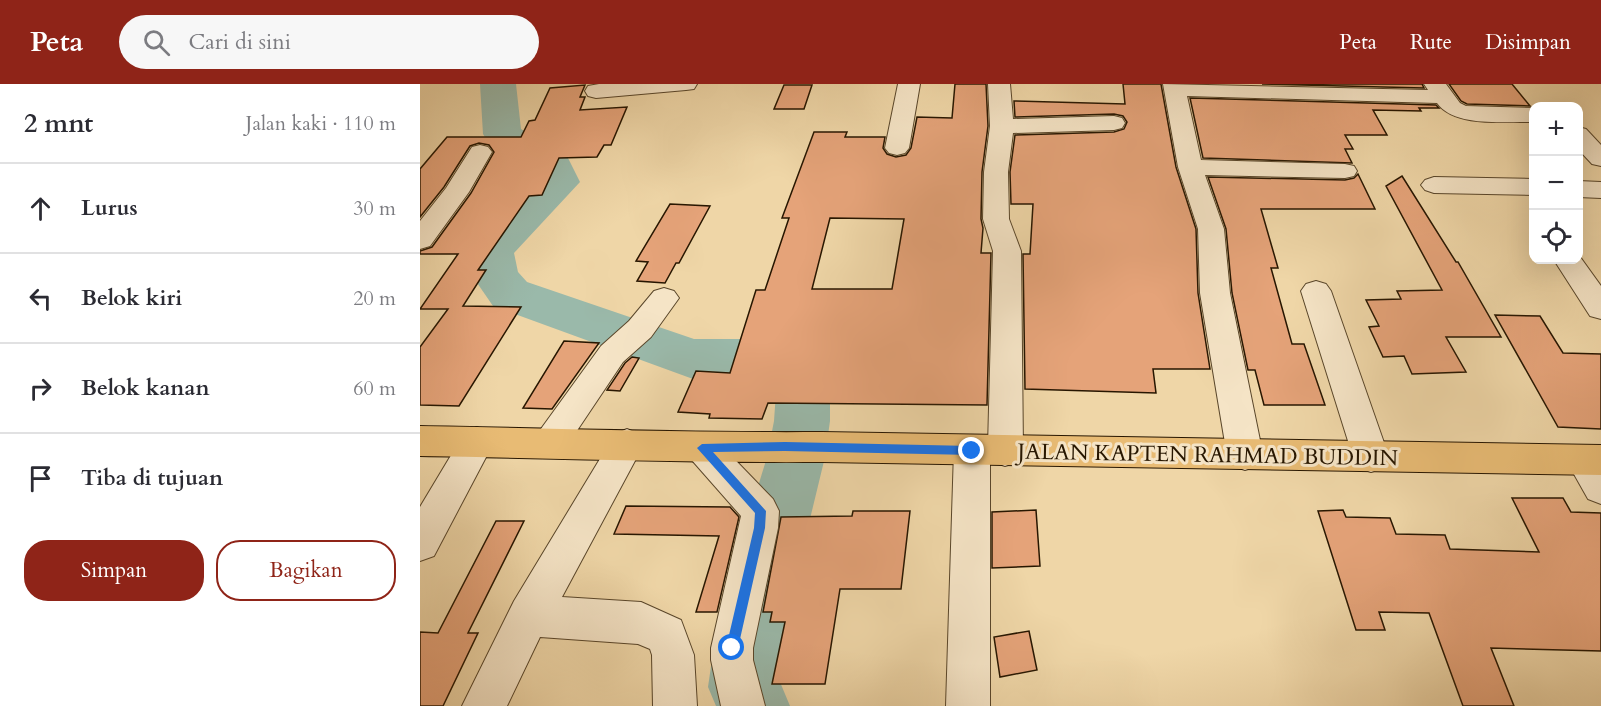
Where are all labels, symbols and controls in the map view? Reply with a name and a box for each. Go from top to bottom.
search box [119,15,539,69]
text: Peta [30,23,83,61]
icon: search [140,26,173,59]
text: Cari di sini [188,27,291,57]
text: Peta [1339,28,1377,57]
text: Rute [1410,28,1452,57]
text: Disimpan [1485,28,1571,57]
map controls [1529,102,1583,264]
button: + [1529,102,1583,156]
text: 2 mnt [24,106,93,141]
text: Jalan kaki · 110 m [246,110,396,137]
button: − [1529,156,1583,210]
icon: ahead [24,192,57,225]
text: Lurus [81,193,138,223]
text: 30 m [353,195,396,222]
button: locate [1529,210,1583,264]
icon: left [24,282,57,315]
text: Belok kiri [81,283,182,313]
text: 20 m [353,285,396,312]
icon: right [24,372,57,405]
text: Belok kanan [81,373,210,403]
text: 60 m [353,375,396,402]
route end [958,437,984,463]
street label: JALAN KAPTEN RAHMAD BUDDIN [1014,437,1399,473]
icon: arrive [24,462,57,495]
text: Tiba di tujuan [81,463,223,493]
button: Simpan [24,540,204,601]
button: Bagikan [216,540,396,601]
route start [718,634,744,660]

